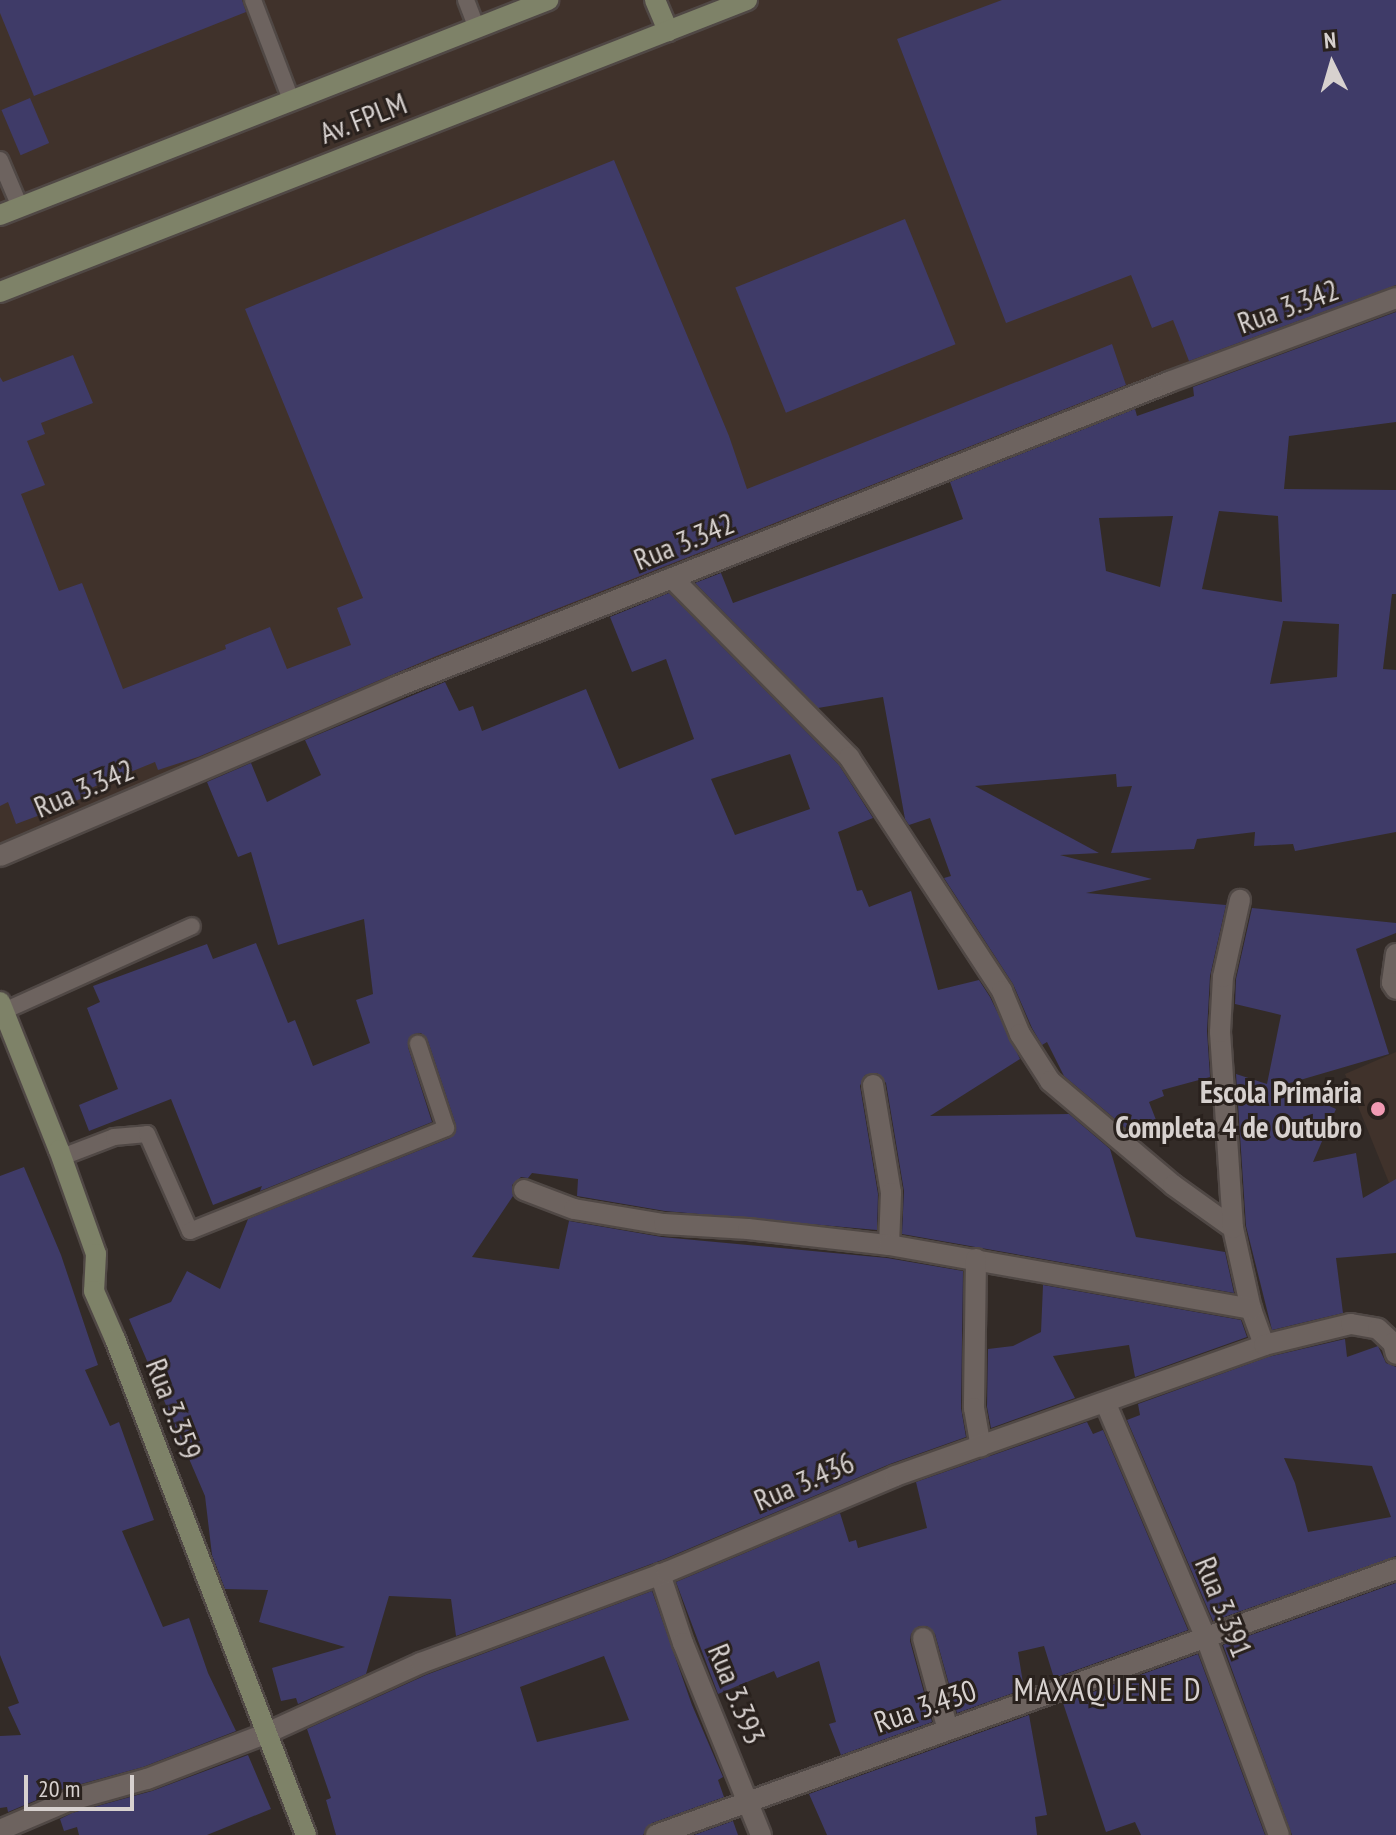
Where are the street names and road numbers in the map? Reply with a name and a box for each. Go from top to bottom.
street label: Av. FPLM [313,85,413,151]
street label: Rua 3.342 [1232,271,1344,341]
street label: Rua 3.342 [629,505,739,577]
street label: Rua 3.342 [29,751,139,825]
street label: Rua 3.359 [138,1353,210,1465]
street label: Rua 3.436 [749,1444,859,1518]
street label: Rua 3.391 [1188,1552,1260,1662]
street label: Rua 3.393 [701,1639,773,1749]
street label: Rua 3.430 [869,1672,981,1740]

